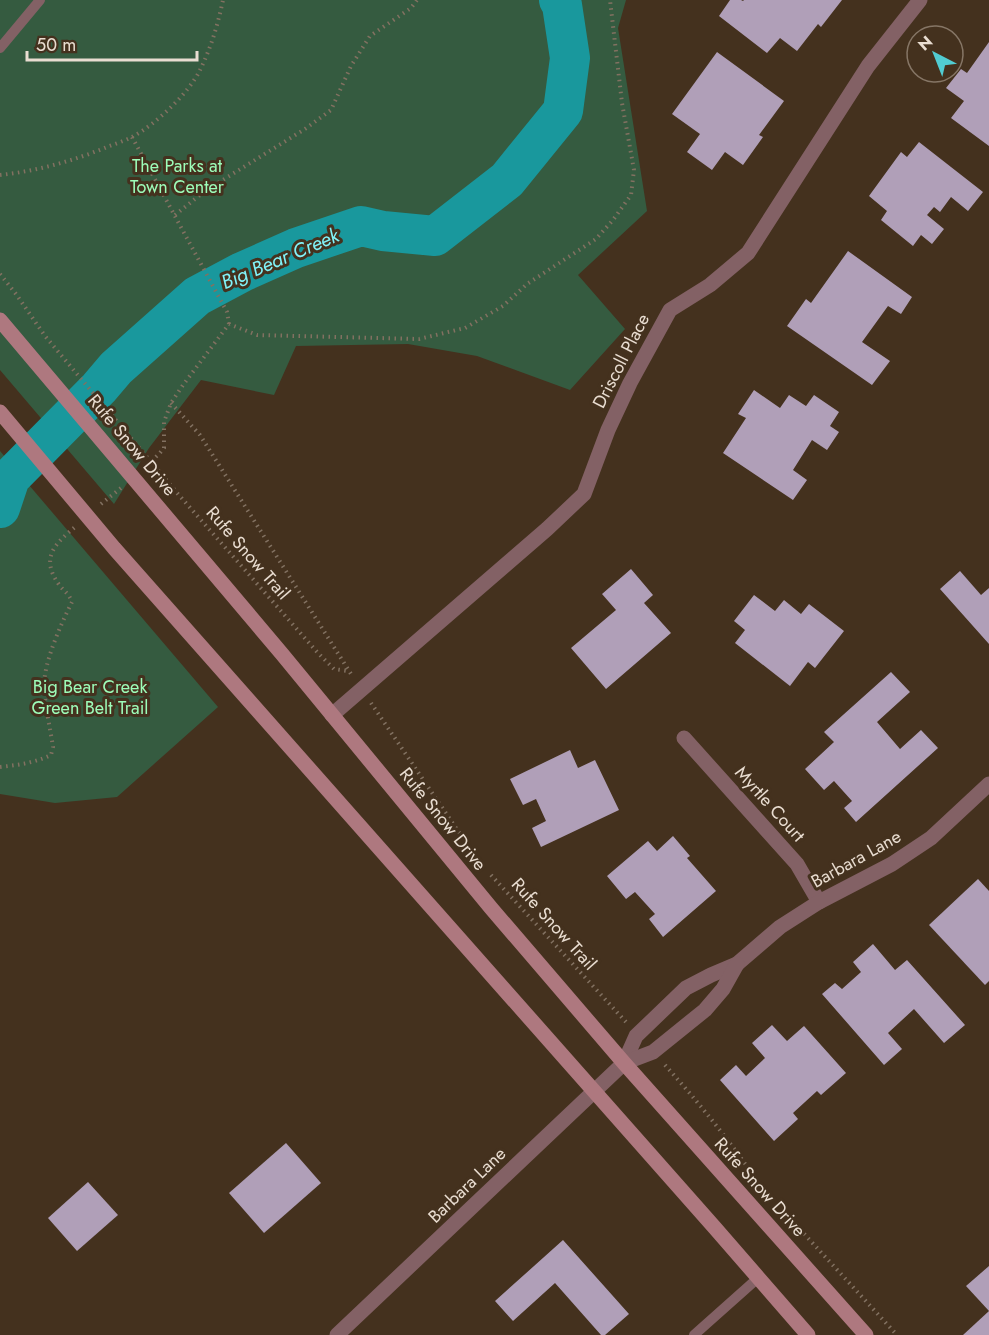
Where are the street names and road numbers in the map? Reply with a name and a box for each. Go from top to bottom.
street label: Driscoll Place [586,309,656,413]
street label: Rufe Snow Drive [82,388,182,502]
street label: Rufe Snow Trail [200,501,296,605]
street label: Myrtle Court [729,760,812,848]
street label: Rufe Snow Drive [393,762,493,876]
street label: Barbara Lane [806,824,906,894]
street label: Rufe Snow Trail [505,872,603,976]
street label: Rufe Snow Drive [708,1132,812,1242]
street label: Barbara Lane [422,1141,512,1229]

